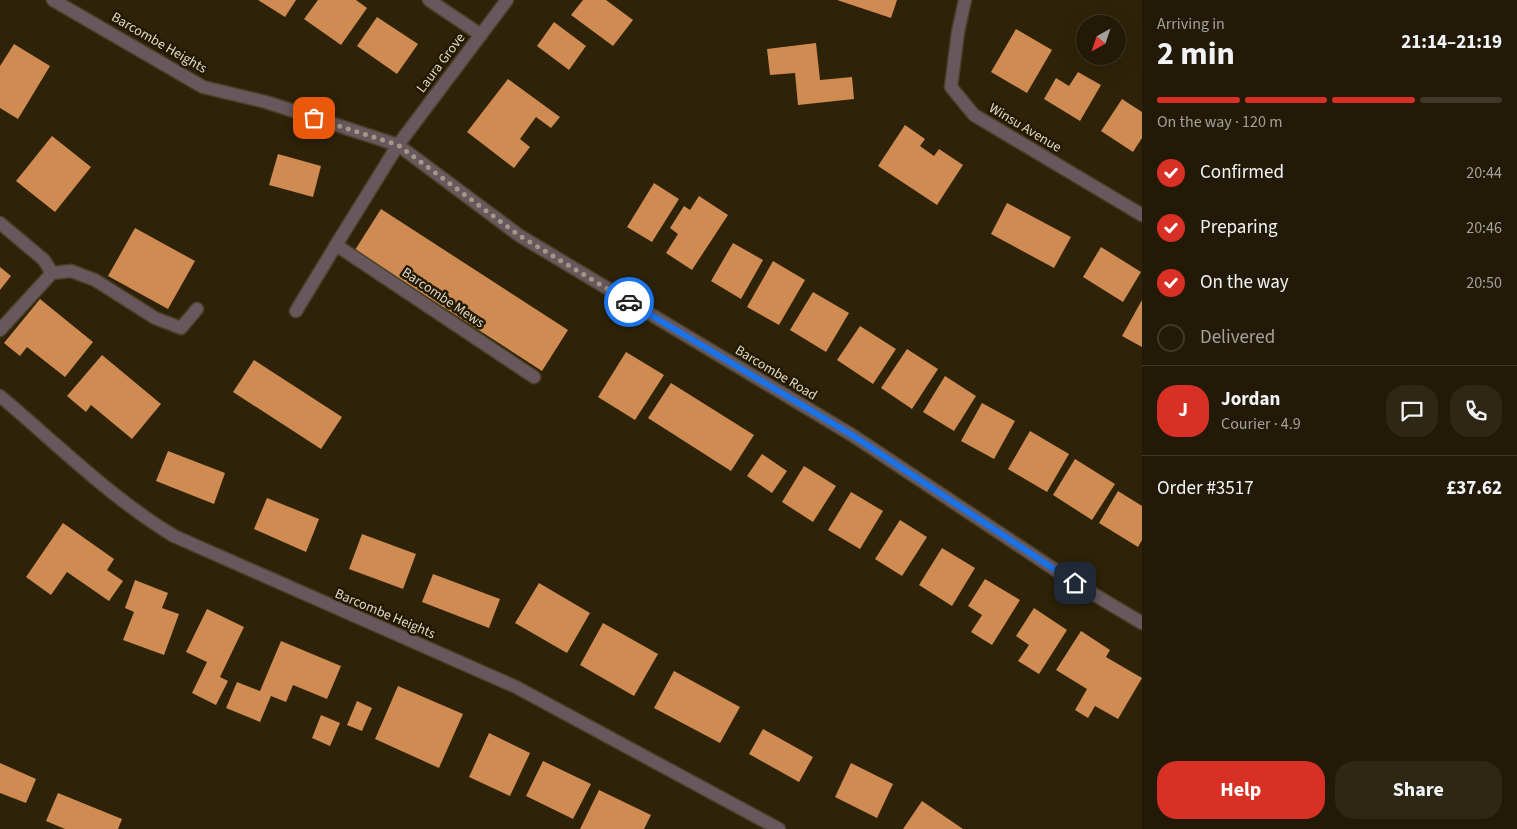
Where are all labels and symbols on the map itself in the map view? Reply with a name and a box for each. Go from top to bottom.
street label: Barcombe Heights [107,7,211,79]
north arrow [1076,15,1126,65]
street label: Laura Grove [412,29,470,97]
pin [293,97,335,139]
street label: Winsu Avenue [985,98,1065,158]
street label: Barcombe Mews [398,263,488,333]
courier [604,277,654,327]
street label: Barcombe Road [731,341,821,405]
pin [1054,562,1096,604]
street label: Barcombe Heights [332,584,438,644]

